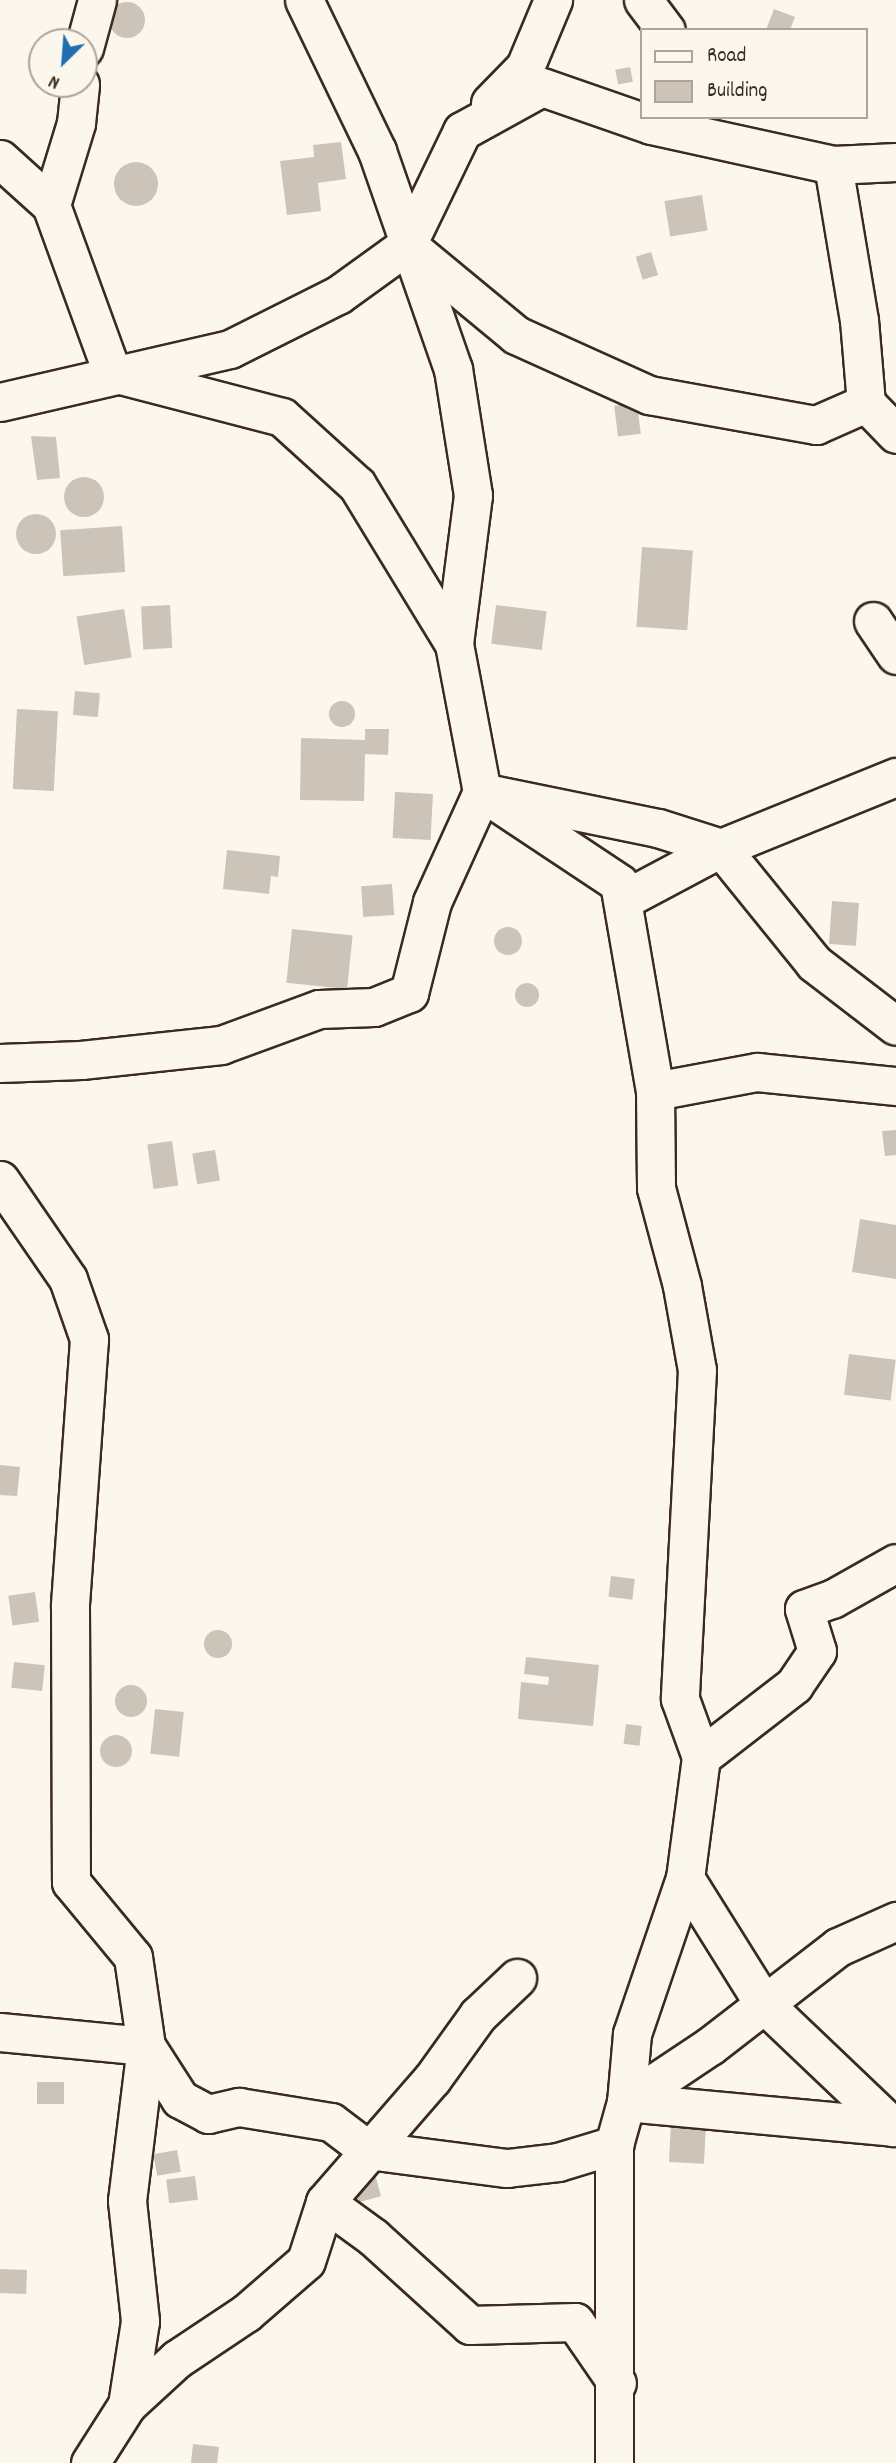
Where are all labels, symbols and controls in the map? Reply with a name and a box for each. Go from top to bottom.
north arrow [28,28,98,98]
legend [640,28,868,119]
text: Road [707,42,746,72]
text: N [45,66,65,95]
text: Building [707,77,767,107]

